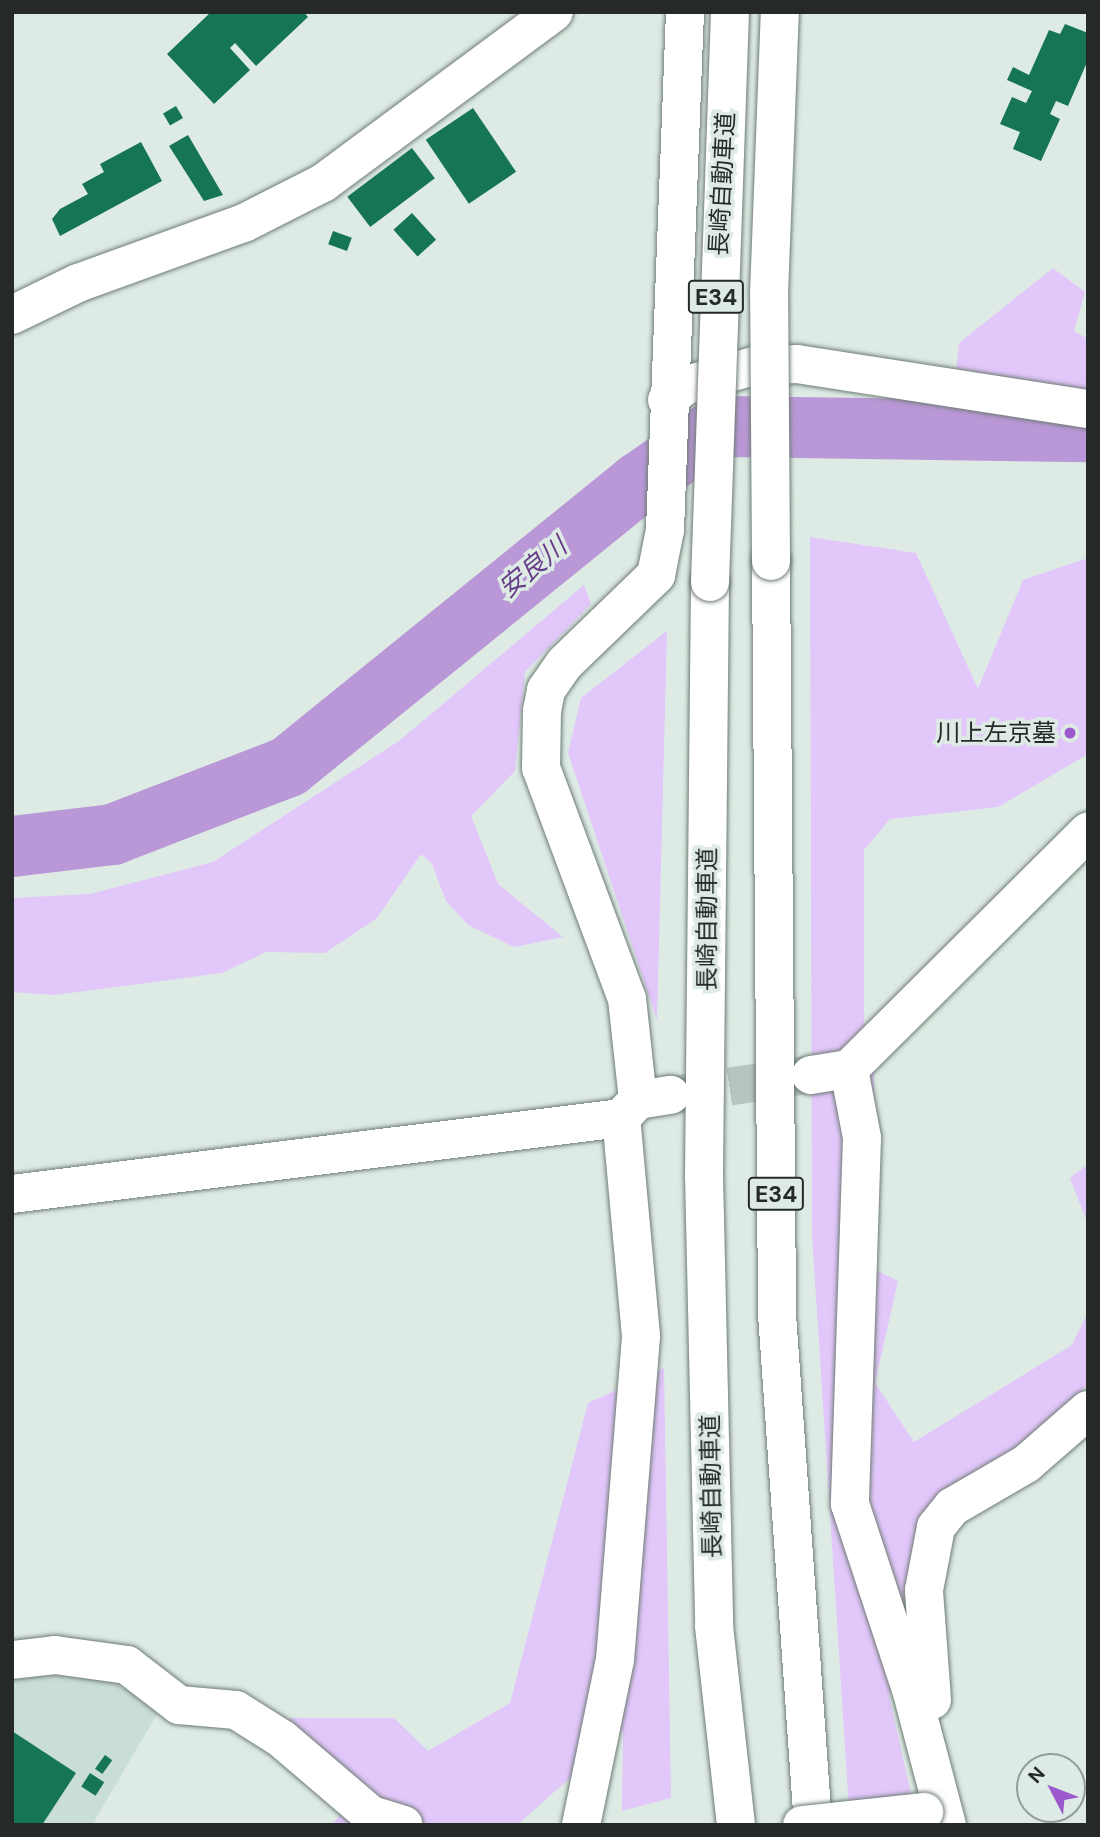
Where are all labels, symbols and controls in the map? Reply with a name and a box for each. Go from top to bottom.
street label: 長崎自動車道 [704,111,740,257]
road number: E34 [686,278,746,316]
water label: 安良川 [493,531,573,605]
place label: 川上左京墓 [936,719,1056,747]
marker: 川上左京墓 [1062,725,1078,741]
street label: 長崎自動車道 [693,847,721,991]
road number: E34 [746,1175,806,1214]
street label: 長崎自動車道 [695,1414,727,1558]
north arrow [1016,1753,1086,1823]
text: N [1023,1761,1050,1788]

